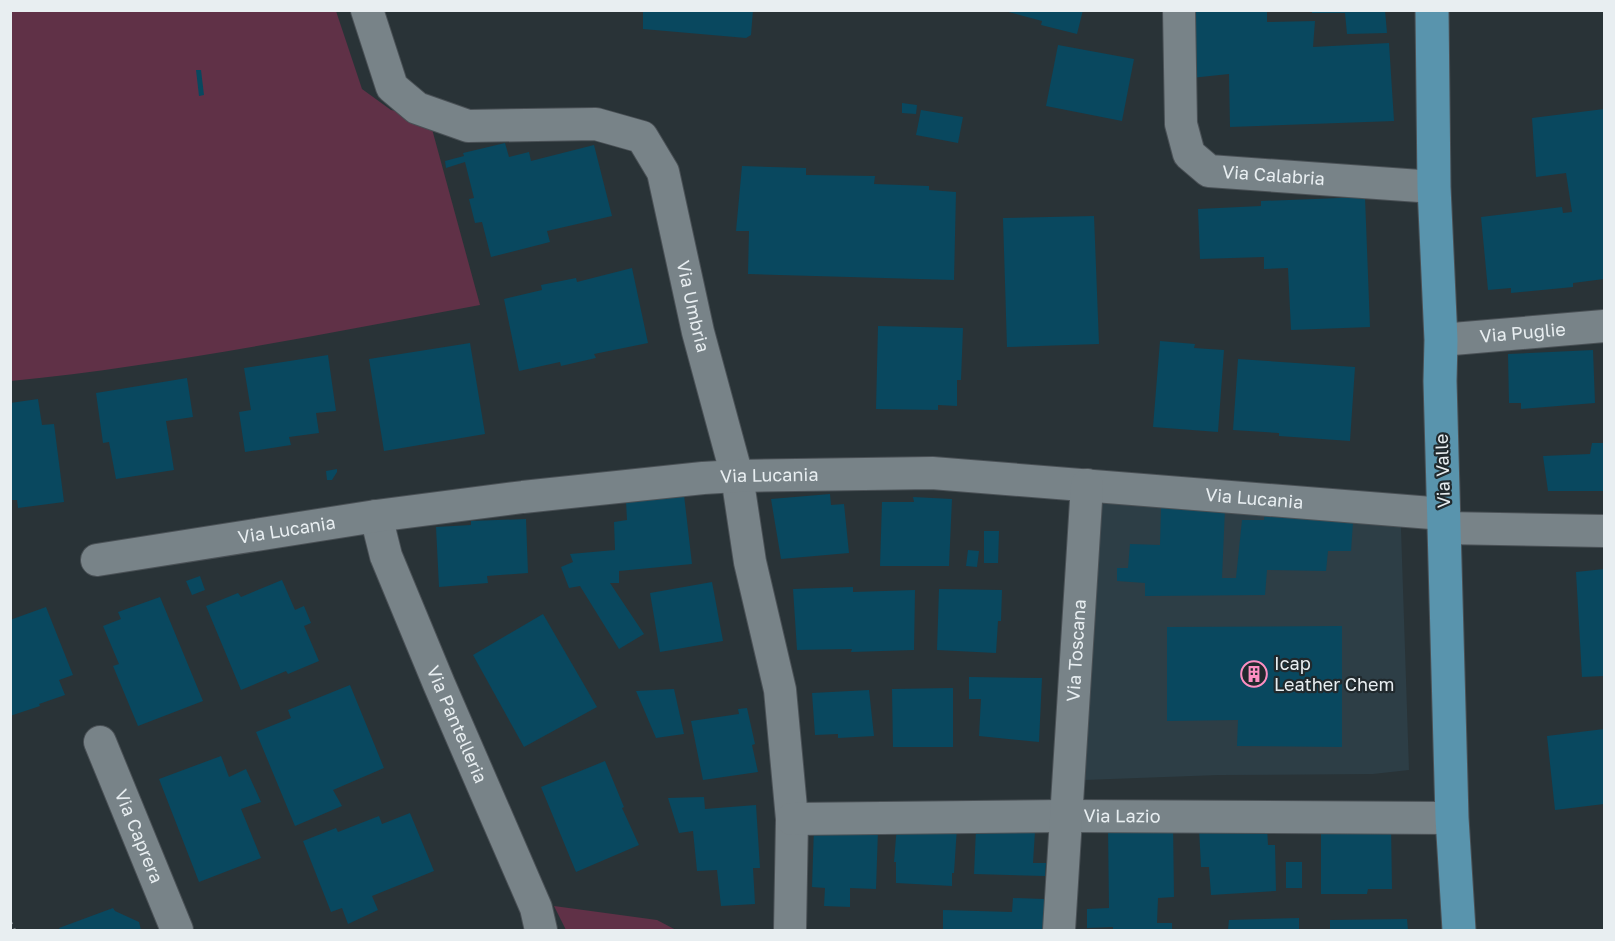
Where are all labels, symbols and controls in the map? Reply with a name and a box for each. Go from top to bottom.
street label: Via Calabria [1221,160,1326,189]
street label: Via Umbria [673,258,715,355]
street label: Via Puglie [1479,317,1567,347]
street label: Via Valle [1430,433,1454,509]
street label: Via Lucania [719,463,819,487]
street label: Via Lucania [1204,483,1304,513]
street label: Via Lucania [236,511,337,548]
street label: Via Toscana [1061,599,1090,702]
place label: Icap Leather Chem [1274,652,1394,695]
building icon: Icap Leather Chem [1239,659,1269,689]
street label: Via Pantelleria [423,662,493,786]
street label: Via Caprera [111,786,169,886]
street label: Via Lazio [1083,804,1161,826]

